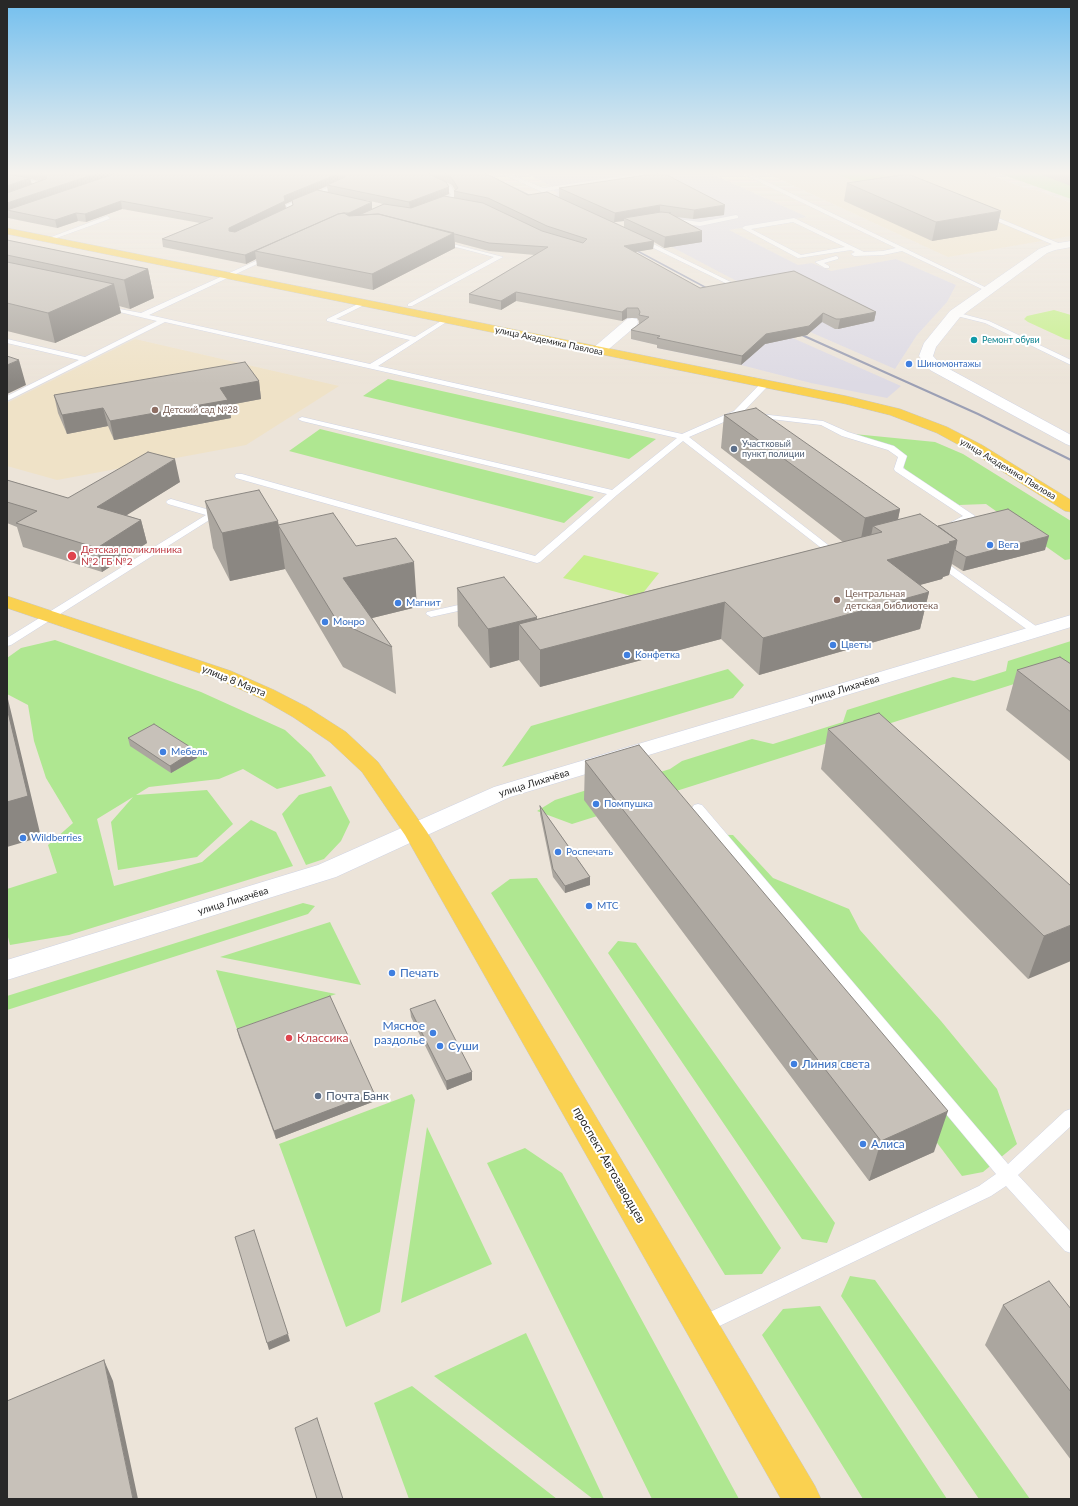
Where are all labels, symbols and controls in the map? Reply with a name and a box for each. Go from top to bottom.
street label: улица Академика Павлова [494,324,604,358]
marker: Ремонт обуви [969,335,979,345]
place label: Ремонт обуви [982,335,1040,345]
marker: Шиномонтажы [904,359,914,369]
place label: Шиномонтажы [917,359,981,369]
marker: Детский сад №28 [150,405,160,415]
place label: Детский сад №28 [163,405,238,415]
street label: улица Академика Павлова [958,436,1058,502]
place label: Участковый пункт полиции [742,439,805,460]
marker: Участковый пункт полиции [729,444,739,454]
place label: Вега [998,539,1019,551]
marker: Вега [985,540,995,550]
place label: Детская поликлиника №2 ГБ №2 [81,544,182,568]
marker: Детская поликлиника №2 ГБ №2 [66,550,78,562]
place label: Центральная детская библиотека [845,588,938,612]
marker: Центральная детская библиотека [832,595,842,605]
place label: Магнит [406,597,441,609]
marker: Магнит [393,598,403,608]
place label: Монро [333,616,365,628]
marker: Монро [320,617,330,627]
place label: Цветы [841,639,871,651]
marker: Цветы [828,640,838,650]
place label: Конфетка [635,649,680,661]
marker: Конфетка [622,650,632,660]
street label: улица 8 Марта [200,663,268,699]
street label: улица Лихачёва [807,673,881,705]
place label: Мебель [171,746,207,758]
marker: Мебель [158,747,168,757]
street label: улица Лихачёва [497,767,571,799]
place label: Помпушка [604,798,653,810]
marker: Помпушка [591,799,601,809]
place label: Wildberries [31,832,82,844]
marker: Wildberries [18,833,28,843]
place label: Роспечать [566,846,613,858]
marker: Роспечать [553,847,563,857]
street label: улица Лихачёва [196,885,270,917]
place label: МТС [597,900,619,912]
marker: МТС [584,901,594,911]
place label: Печать [400,966,439,980]
marker: Печать [387,968,397,978]
place label: Мясное раздолье [374,1019,425,1047]
marker: Мясное раздолье [428,1028,438,1038]
place label: Классика [297,1031,348,1045]
marker: Классика [284,1033,294,1043]
place label: Суши [448,1039,479,1053]
marker: Суши [435,1041,445,1051]
place label: Линия света [802,1057,870,1071]
marker: Линия света [789,1059,799,1069]
place label: Почта Банк [326,1089,389,1103]
marker: Почта Банк [313,1091,323,1101]
street label: проспект Автозаводцев [570,1104,648,1226]
place label: Алиса [871,1137,905,1151]
marker: Алиса [858,1139,868,1149]

